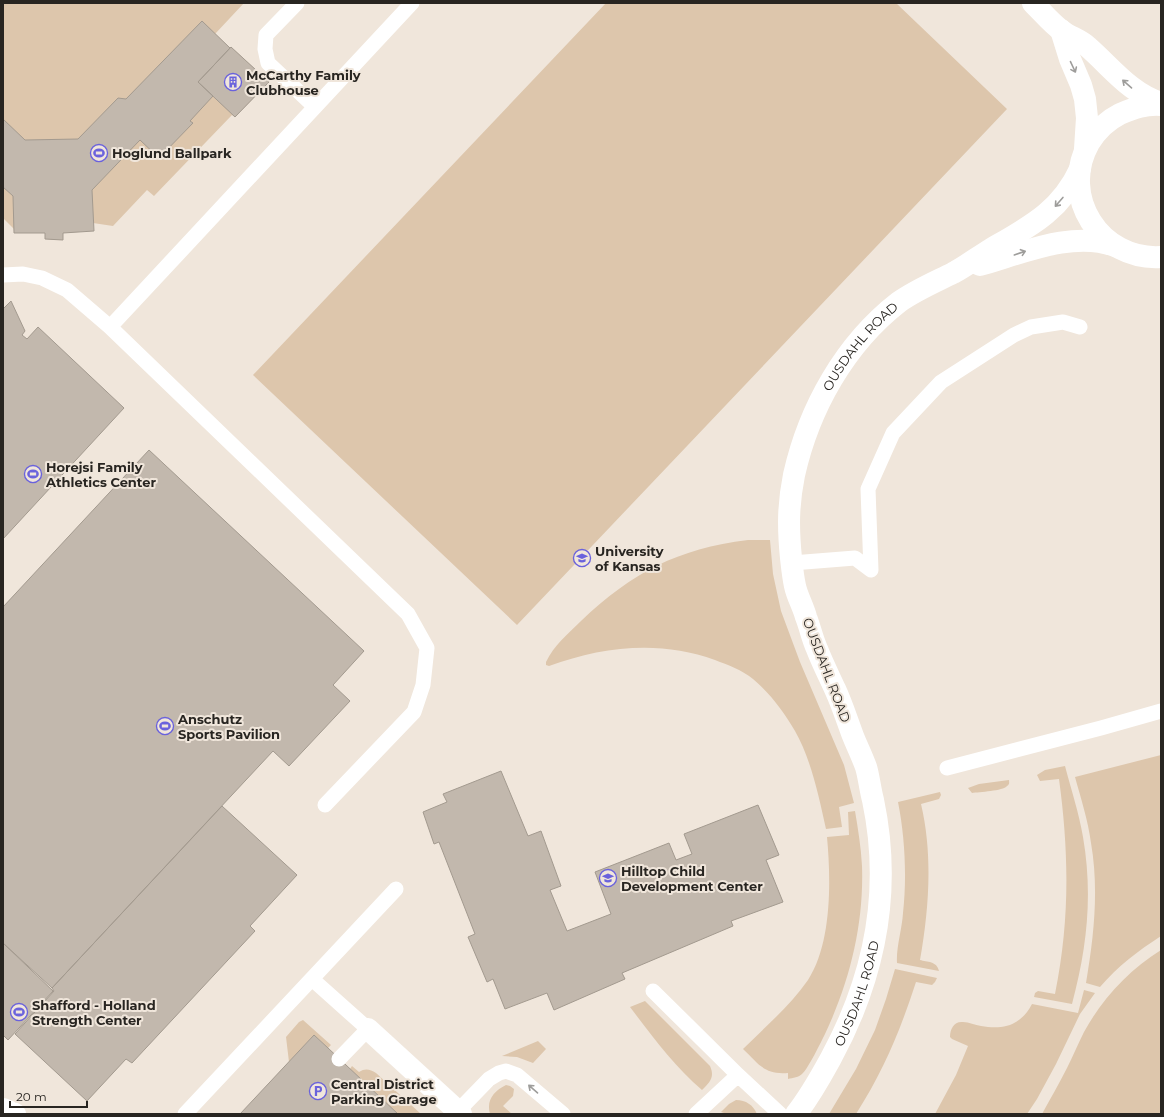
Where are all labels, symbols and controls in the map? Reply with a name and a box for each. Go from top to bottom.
one-way arrow [1070,61,1077,73]
place label: McCarthy Family Clubhouse [246,67,361,98]
building icon: McCarthy Family Clubhouse [223,72,243,92]
one-way arrow [1123,80,1133,89]
sports icon: Hoglund Ballpark [89,143,109,163]
place label: Hoglund Ballpark [112,145,232,161]
one-way arrow [1055,196,1064,206]
one-way arrow [1013,248,1025,256]
street label: OUSDAHL ROAD [819,298,901,394]
place label: Horejsi Family Athletics Center [45,459,156,490]
sports icon: Horejsi Family Athletics Center [23,464,43,484]
place label: University of Kansas [595,543,664,574]
school or university icon: University of Kansas [572,548,592,568]
street label: OUSDAHL ROAD [800,615,854,725]
place label: Anschutz Sports Pavilion [177,711,280,742]
sports icon: Anschutz Sports Pavilion [155,716,175,736]
place label: Hilltop Child Development Center [621,863,763,894]
school or university icon: Hilltop Child Development Center [598,868,618,888]
street label: OUSDAHL ROAD [831,939,882,1049]
place label: Shafford - Holland Strength Center [32,997,156,1028]
sports icon: Shafford - Holland Strength Center [9,1002,29,1022]
place label: Central District Parking Garage [331,1076,437,1107]
parking icon: Central District Parking Garage [308,1081,328,1101]
scale bar [10,1083,87,1109]
one-way arrow [528,1084,539,1093]
text: 20 m [16,1089,47,1104]

